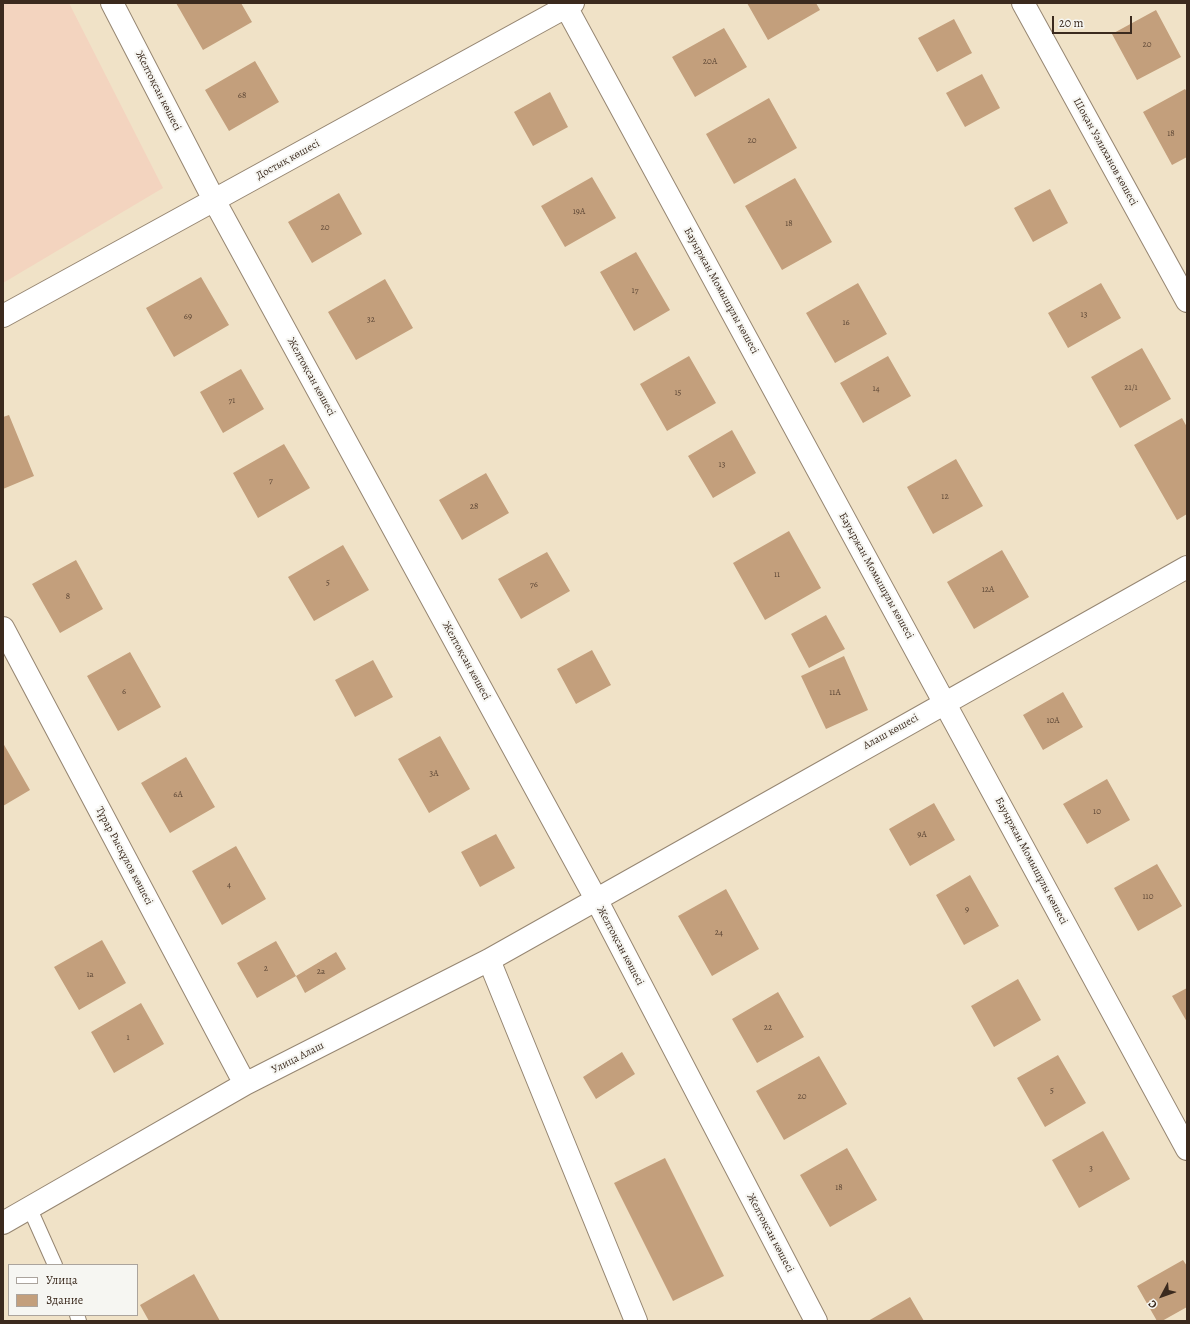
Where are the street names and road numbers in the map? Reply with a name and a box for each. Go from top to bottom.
street label: Желтоқсан көшесі [132,49,184,133]
street label: Шоқан Уәлиханов көшесі [1070,96,1140,208]
street label: Достық көшесі [254,137,322,183]
street label: Бауыржан Момышұлы көшесі [681,226,761,356]
street label: Желтоқсан көшесі [284,336,338,418]
street label: Бауыржан Момышұлы көшесі [836,511,916,641]
street label: Желтоқсан көшесі [439,620,493,702]
street label: Алаш көшесі [861,711,921,753]
street label: Бауыржан Момышұлы көшесі [992,795,1070,927]
street label: Тұрар Рысқұлов көшесі [92,805,156,907]
street label: Желтоқсан көшесі [594,904,646,988]
street label: Улица Алаш [270,1039,326,1077]
street label: Желтоқсан көшесі [744,1191,796,1275]

